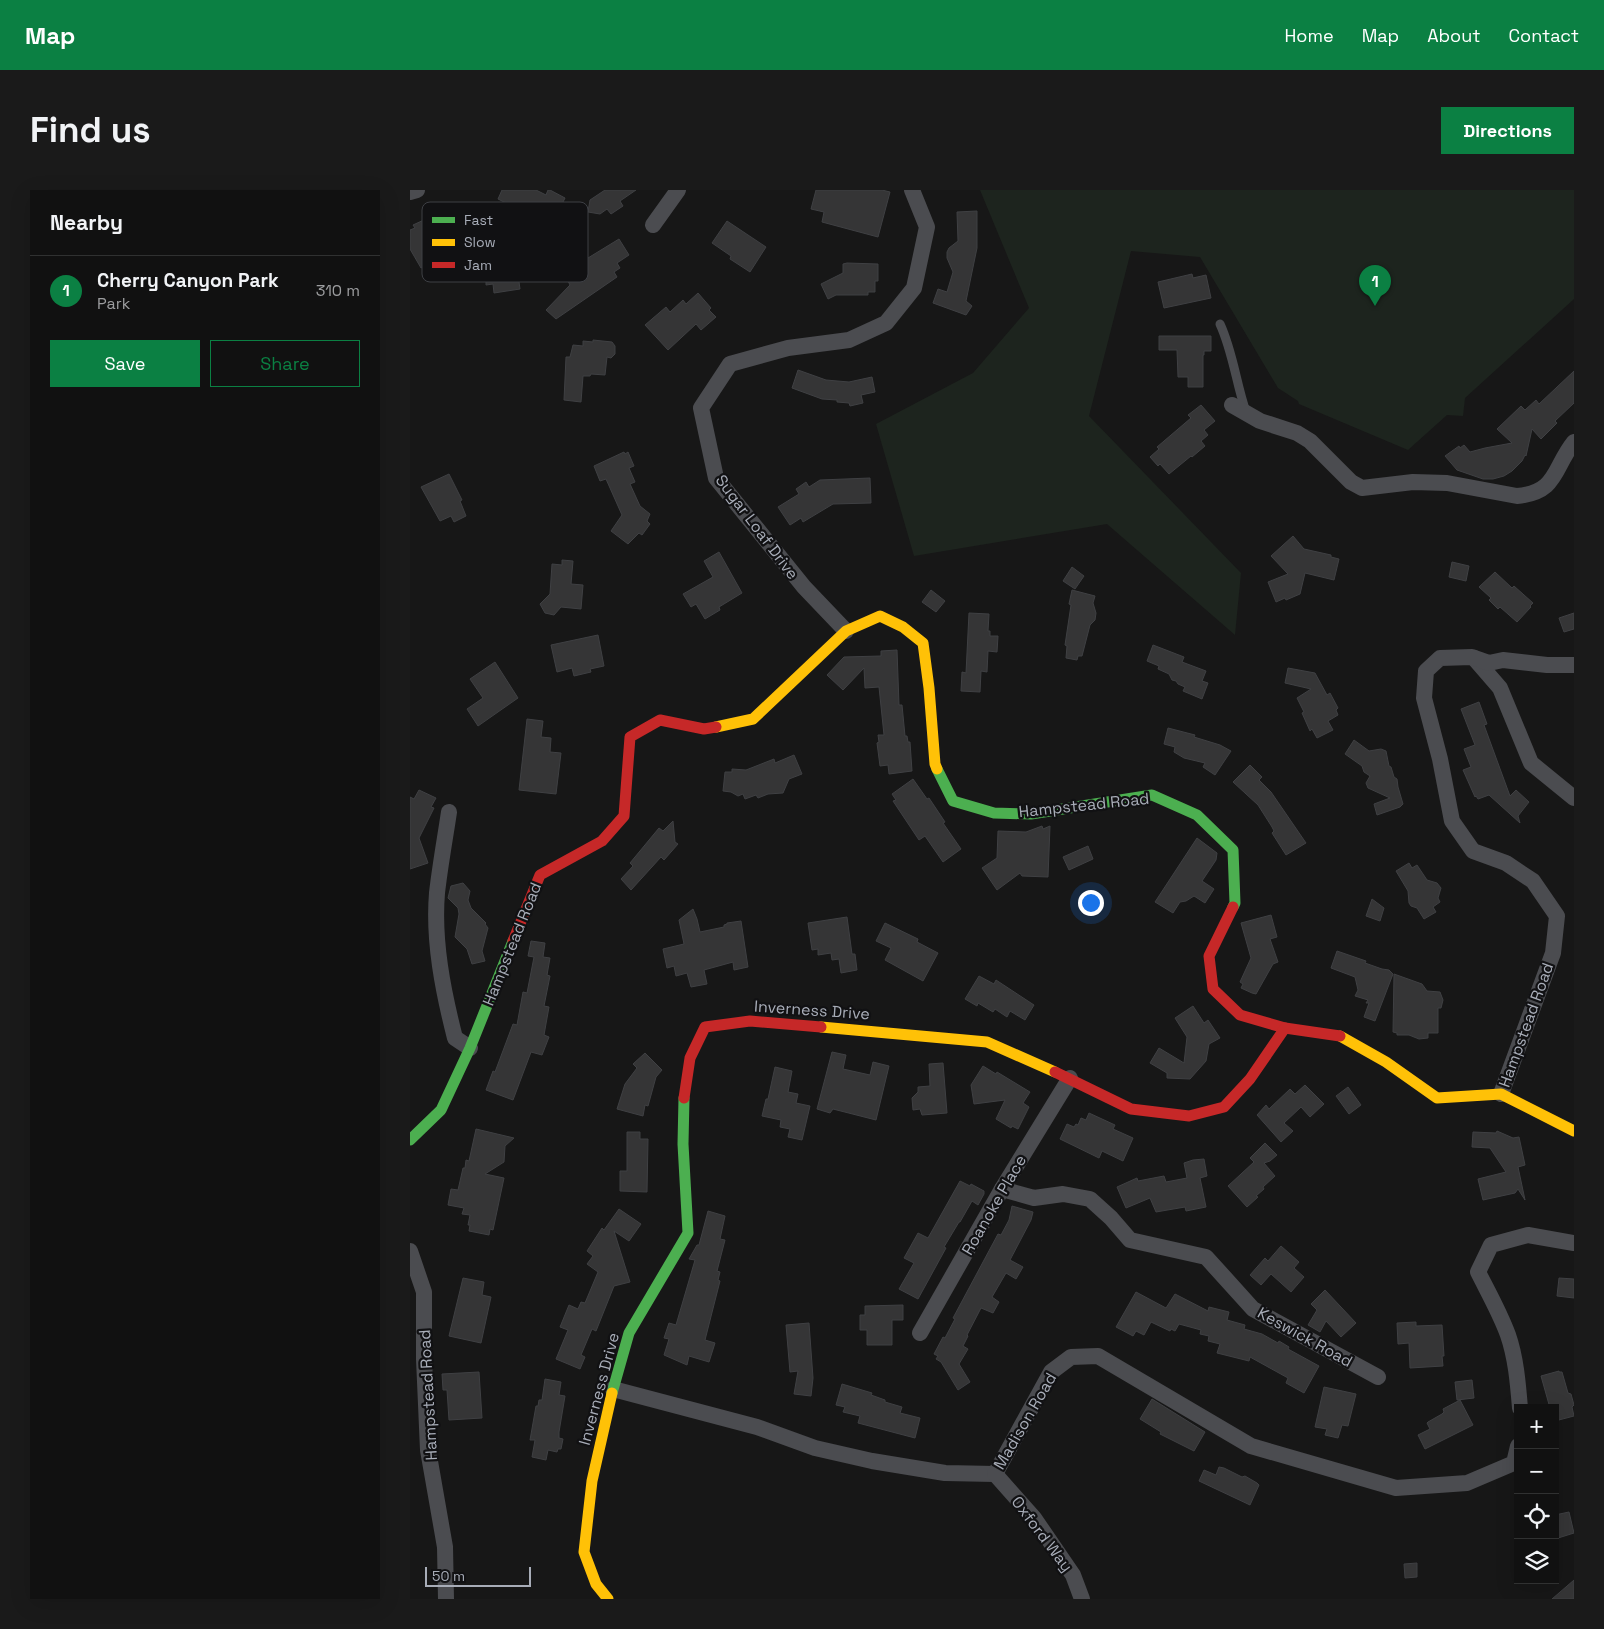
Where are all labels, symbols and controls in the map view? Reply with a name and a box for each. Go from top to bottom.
text: Map [25,20,75,51]
text: Home [1285,24,1334,47]
text: Map [1362,24,1399,47]
text: About [1427,24,1481,47]
text: Contact [1509,24,1579,47]
button: Directions [1441,107,1574,154]
text: Find us [30,108,151,152]
legend [422,202,588,282]
text: Nearby [50,209,123,236]
text: Fast [464,211,493,229]
text: Slow [464,233,496,251]
text: Jam [464,256,492,274]
pin: 1 [1359,265,1391,306]
text: Cherry Canyon Park [97,268,279,293]
text: 1 [62,280,70,301]
text: 310 m [316,280,360,301]
text: Park [97,293,130,314]
button: Save [50,340,200,387]
button: Share [210,340,360,387]
street label: Sugar Loaf Drive [711,470,803,584]
street label: Hampstead Road [1018,788,1150,822]
street label: Hampstead Road [478,879,546,1009]
your location [1078,890,1104,916]
street label: Hampstead Road [1494,960,1558,1090]
street label: Inverness Drive [753,995,871,1025]
street label: Roanoke Place [957,1151,1031,1259]
street label: Keswick Road [1254,1302,1356,1372]
street label: Hampstead Road [414,1329,442,1461]
street label: Inverness Drive [574,1330,624,1448]
street label: Madison Road [989,1369,1061,1473]
map controls [1514,1404,1559,1584]
button: + [1514,1404,1559,1449]
button: − [1514,1449,1559,1494]
street label: Oxford Way [1007,1492,1077,1576]
button: locate [1514,1494,1559,1539]
button: layers [1514,1539,1559,1584]
scale bar [425,1564,531,1587]
text: 50 m [432,1567,465,1585]

